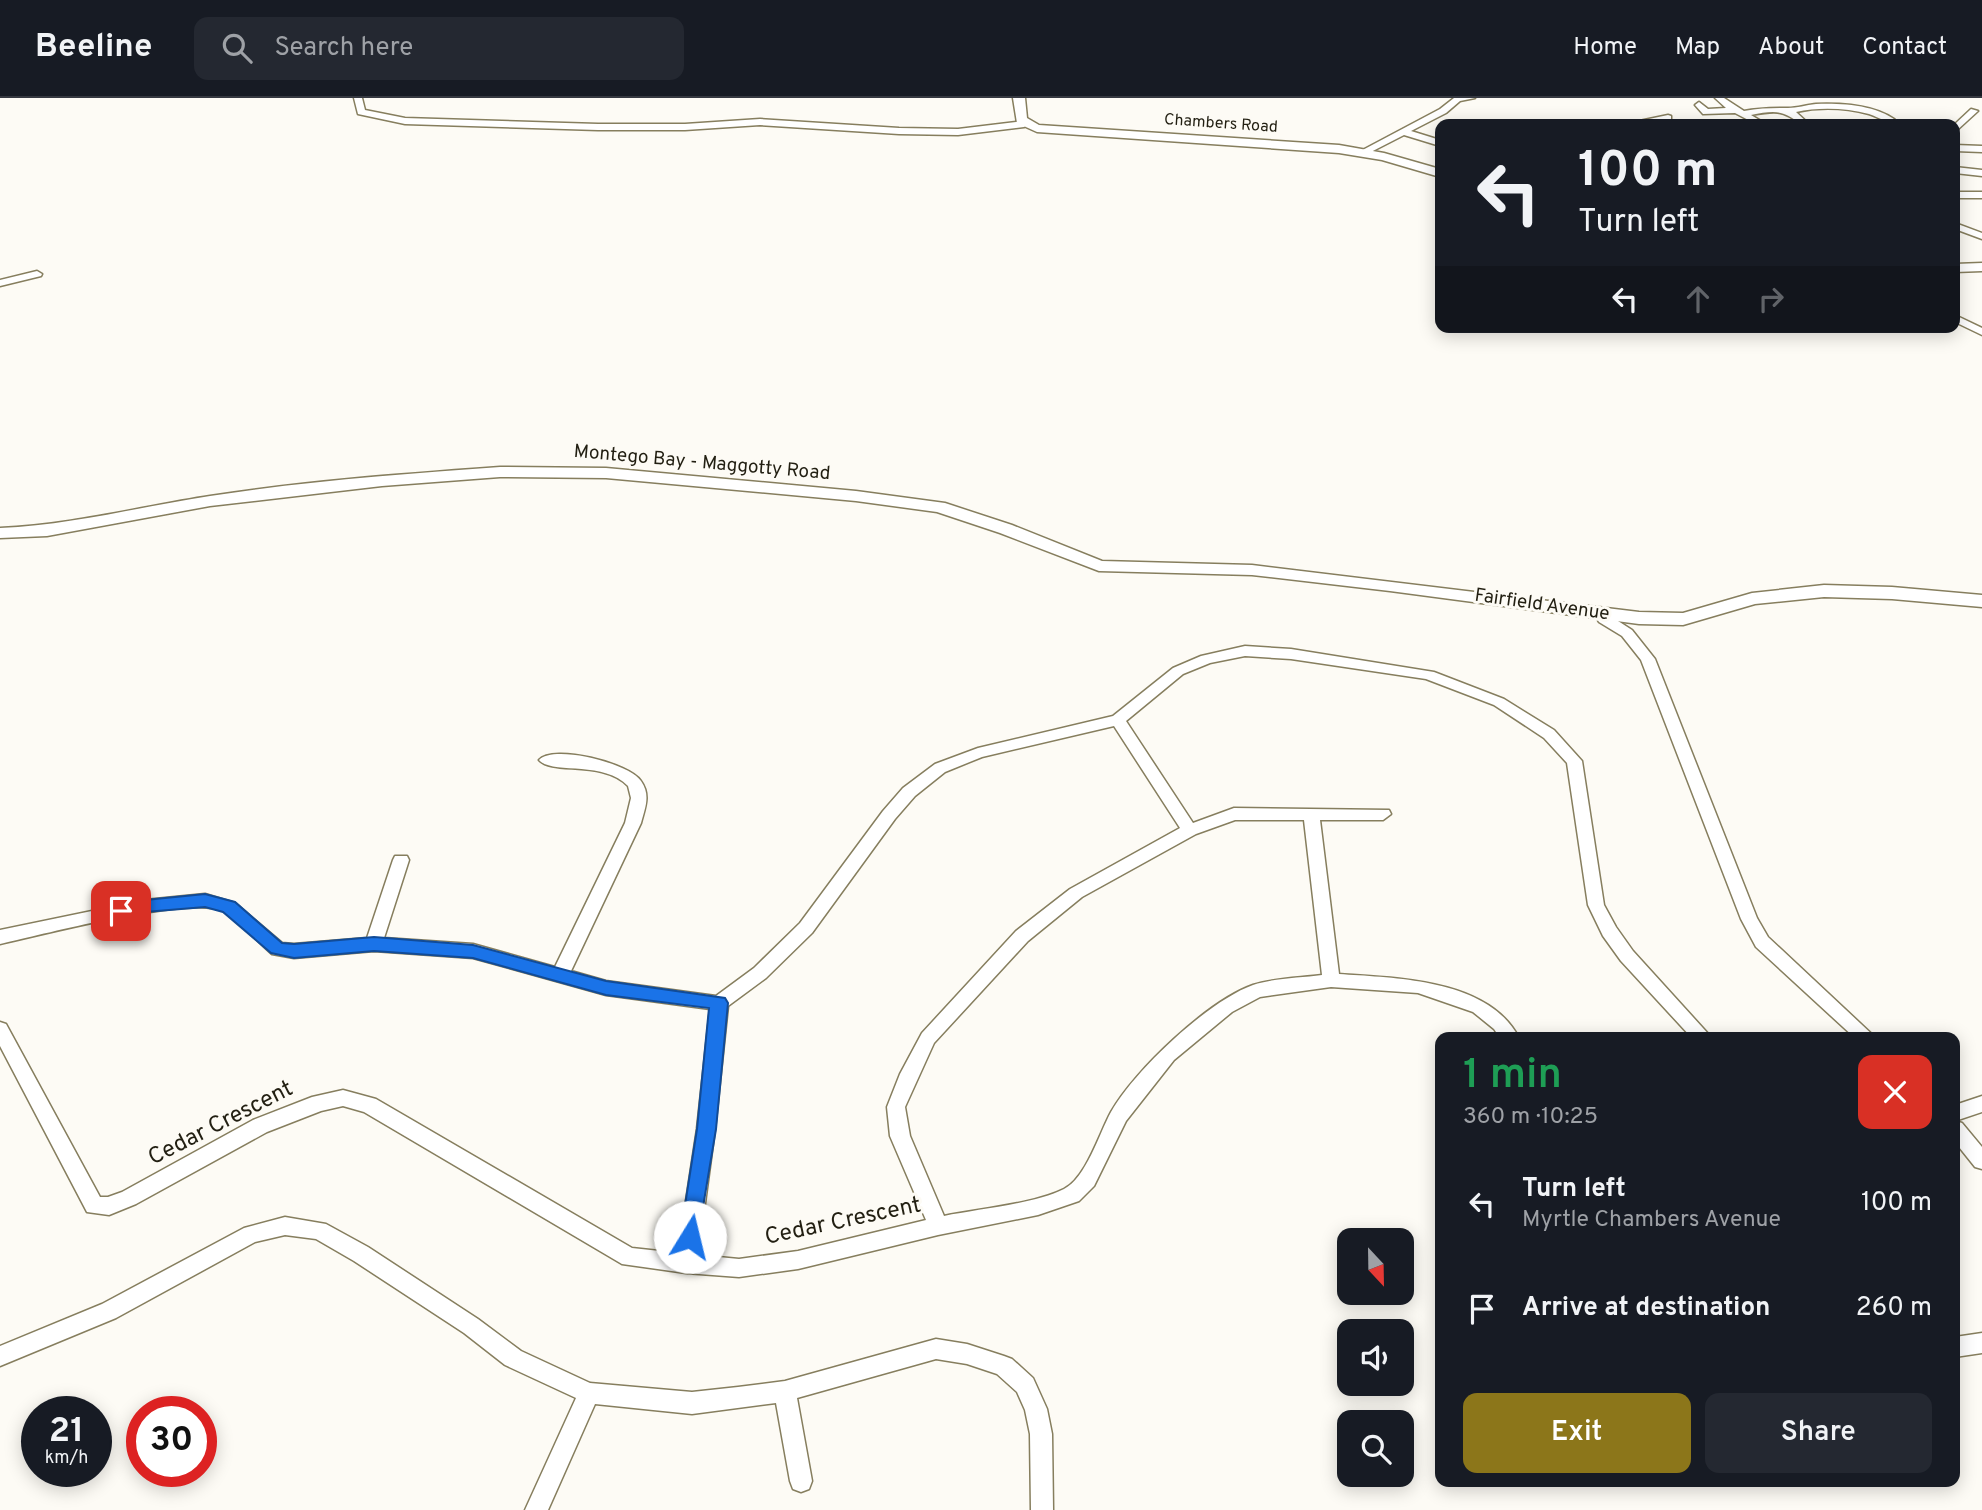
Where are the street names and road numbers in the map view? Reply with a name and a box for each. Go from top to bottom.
street label: Chambers Road [1163,110,1279,138]
street label: Montego Bay - Maggotty Road [573,440,831,486]
street label: Fairfield Avenue [1473,584,1611,626]
street label: Cedar Crescent [144,1075,298,1173]
street label: Cedar Crescent [762,1191,924,1253]

